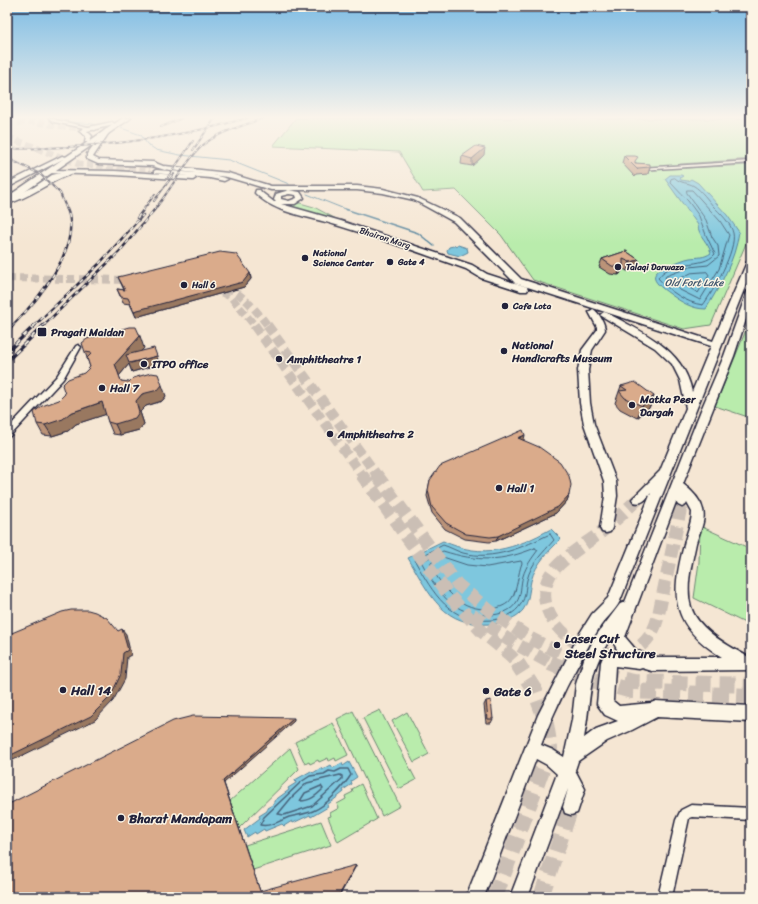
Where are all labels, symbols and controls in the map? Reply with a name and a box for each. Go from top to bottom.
street label: Bhairon Marg [357,222,413,254]
place label: National Science Center [312,245,375,271]
marker: National Science Center [300,253,310,263]
place label: Gate 4 [397,254,425,270]
marker: Gate 4 [385,257,395,267]
place label: Talaqi Darwaza [626,259,685,275]
marker: Talaqi Darwaza [613,262,623,272]
water label: Old Fort Lake [665,274,724,292]
place label: Hall 6 [191,277,215,293]
marker: Hall 6 [179,280,189,290]
place label: Cafe Lota [512,298,552,314]
marker: Cafe Lota [500,301,510,311]
place label: Pragati Maidan [51,323,124,342]
marker: Pragati Maidan [36,326,48,338]
place label: National Handicrafts Museum [511,336,613,368]
marker: National Handicrafts Museum [499,346,509,356]
place label: Amphitheatre 1 [286,350,361,369]
marker: Amphitheatre 1 [274,354,284,364]
place label: ITPO office [151,355,209,374]
marker: ITPO office [139,359,149,369]
place label: Hall 7 [109,379,140,398]
marker: Hall 7 [97,383,107,393]
place label: Matka Peer Dargah [639,390,697,422]
marker: Matka Peer Dargah [627,400,637,410]
place label: Amphitheatre 2 [337,425,414,444]
marker: Amphitheatre 2 [325,429,335,439]
place label: Hall 1 [506,479,534,498]
marker: Hall 1 [494,483,504,493]
place label: Laser Cut Steel Structure [564,627,656,665]
marker: Laser Cut Steel Structure [552,640,562,650]
place label: Hall 14 [70,679,112,702]
place label: Gate 6 [493,680,532,703]
marker: Hall 14 [58,685,68,695]
marker: Gate 6 [481,686,491,696]
place label: Bharat Mandapam [129,807,232,830]
marker: Bharat Mandapam [116,813,126,823]

